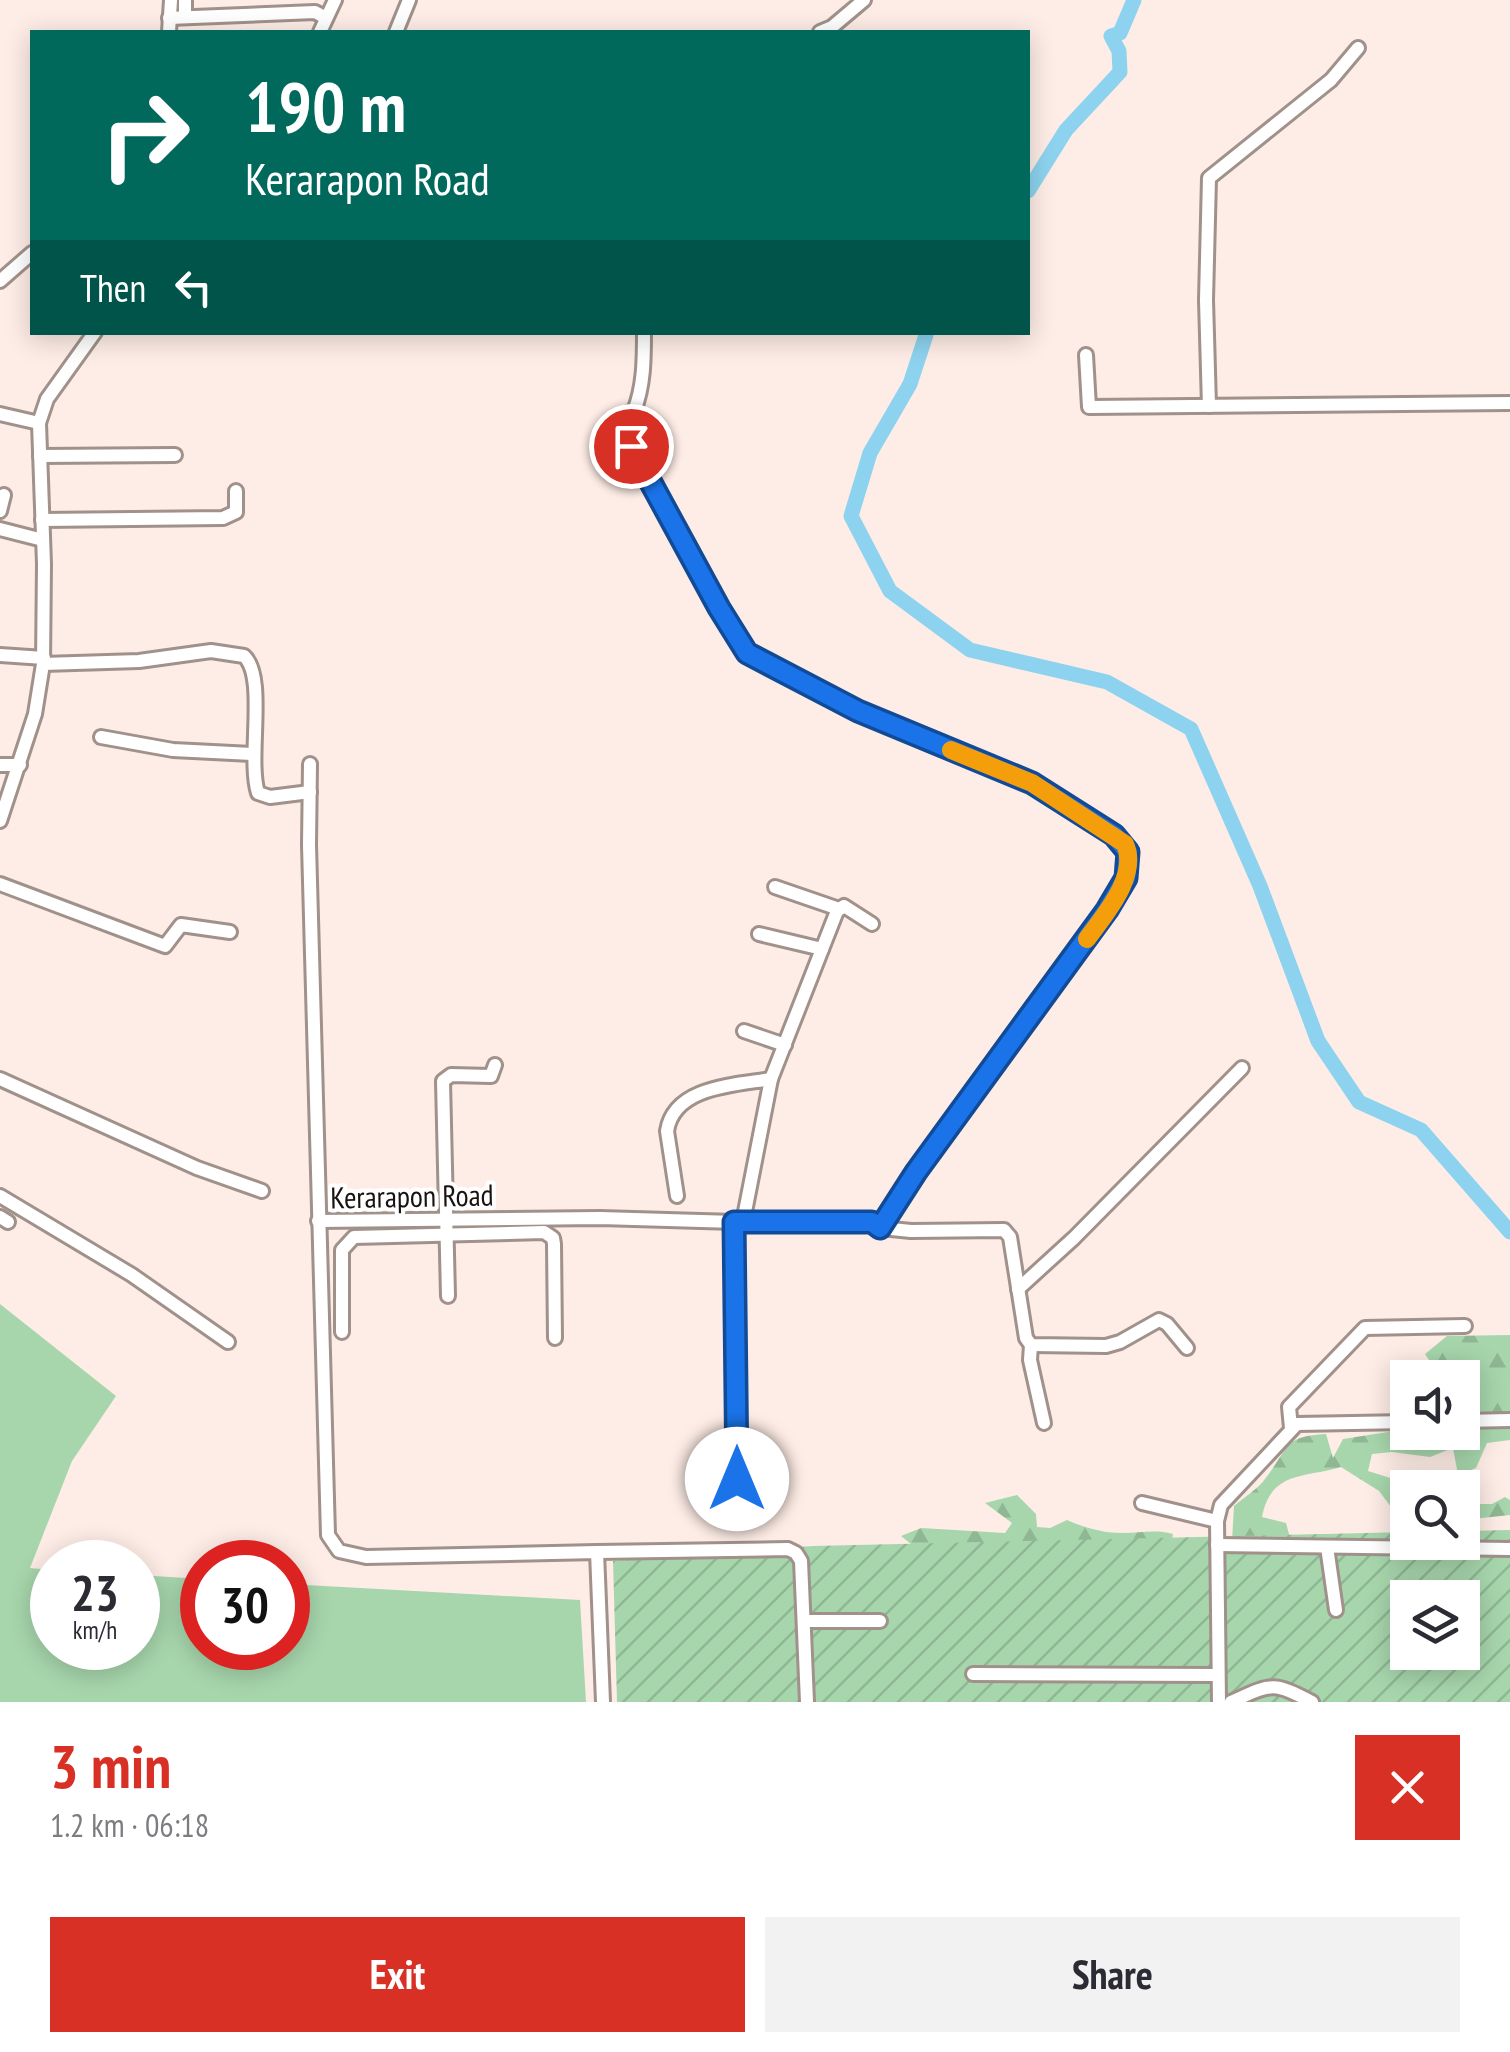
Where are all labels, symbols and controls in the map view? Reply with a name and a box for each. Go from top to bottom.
text: 190 m [245,61,406,151]
icon: right [80,70,210,200]
text: Kerarapon Road [245,149,490,207]
icon: left [166,260,221,315]
text: Then [80,263,146,312]
pin [589,404,674,489]
icon: arrive [604,419,659,474]
street label: Kerarapon Road [330,1175,494,1216]
map controls [1390,1360,1480,1670]
button: sound [1390,1360,1480,1450]
position arrow [685,1427,789,1531]
button: search [1390,1470,1480,1560]
speed limit sign: 30 [180,1540,310,1670]
text: 23 [71,1560,119,1625]
button: layers [1390,1580,1480,1670]
text: km/h [73,1614,117,1646]
text: 3 min [50,1727,171,1805]
button: close [1355,1735,1460,1840]
text: 1.2 km · 06:18 [50,1804,209,1846]
button: Exit [50,1917,745,2032]
button: Share [765,1917,1460,2032]

